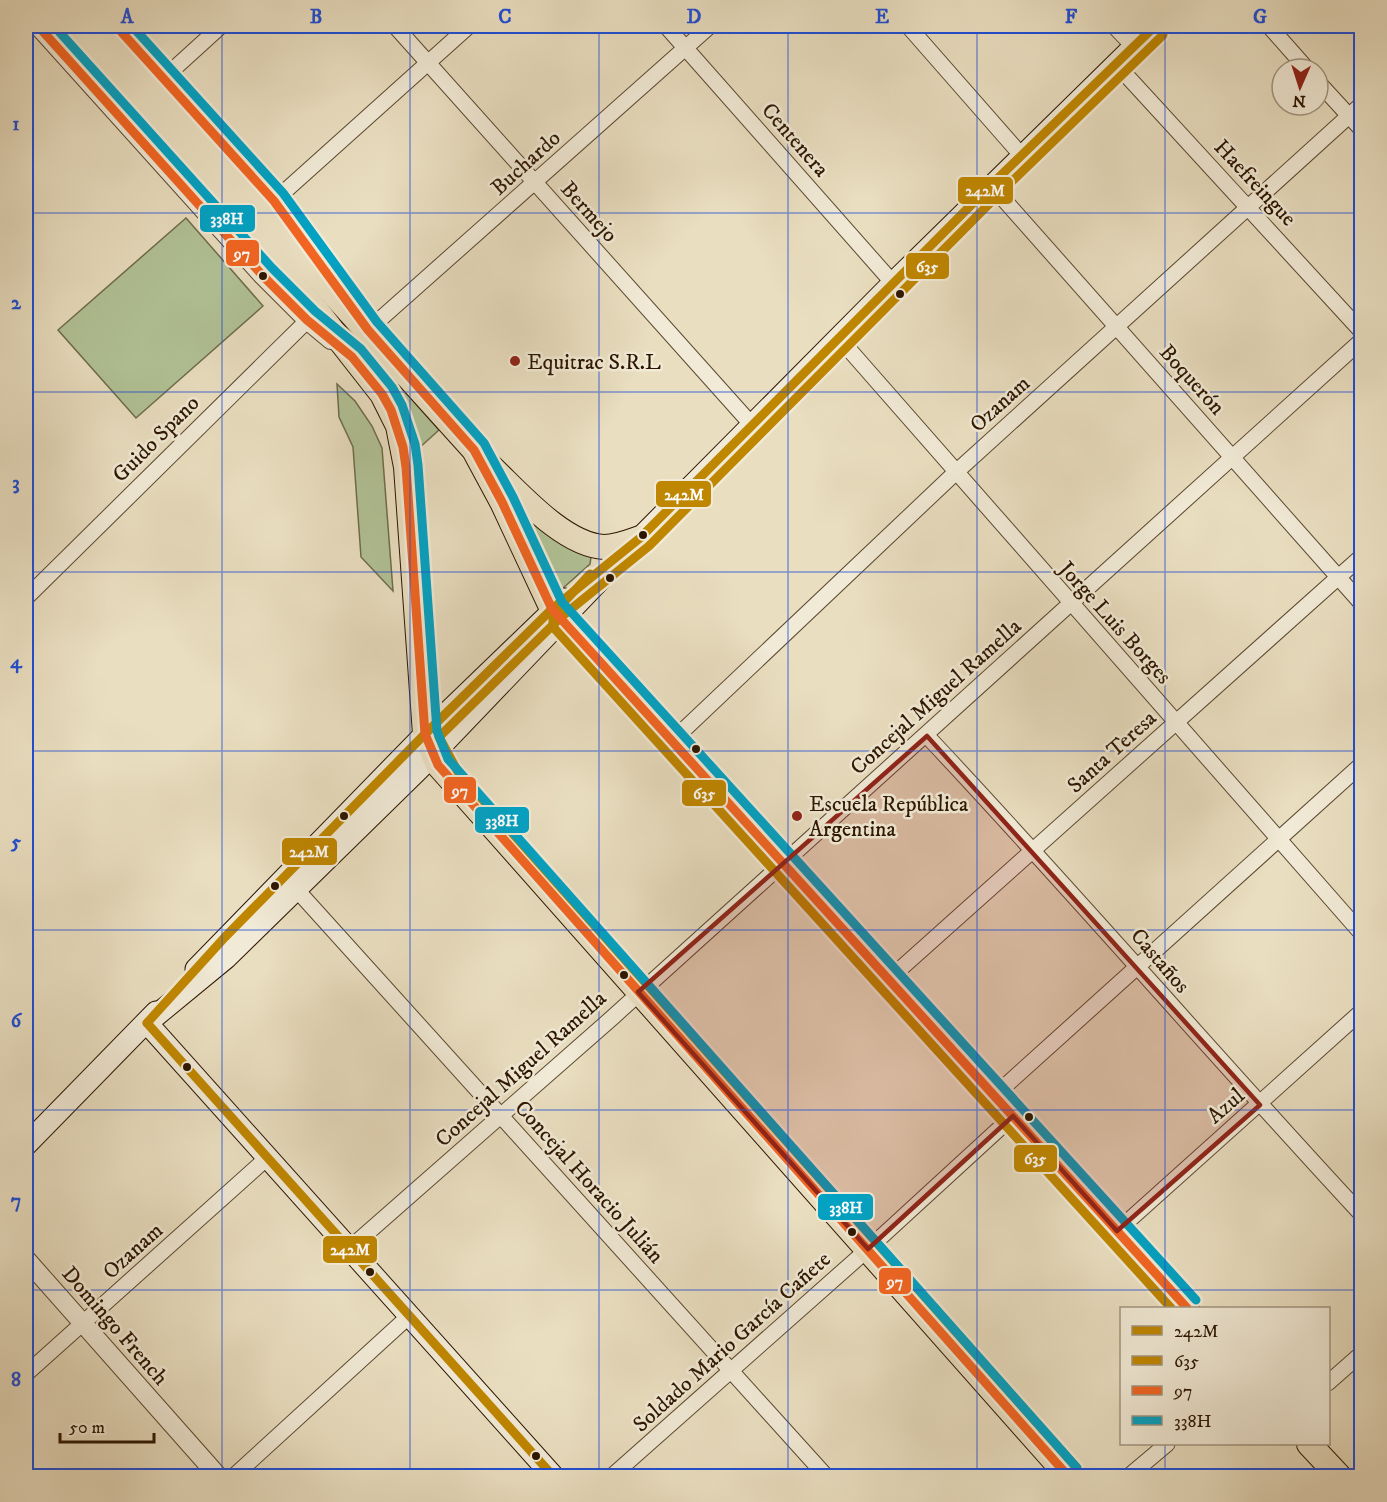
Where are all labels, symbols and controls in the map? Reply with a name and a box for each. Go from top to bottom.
text: A [120,5,135,30]
text: B [310,5,322,30]
text: C [498,5,512,30]
text: D [687,5,702,30]
text: E [875,5,889,30]
text: F [1065,5,1078,30]
text: G [1253,5,1267,30]
north arrow [1270,57,1330,117]
text: N [1292,91,1306,111]
street label: Centenera [755,97,835,183]
text: 1 [12,112,20,137]
street label: Buchardo [485,125,567,201]
street label: Haefreingue [1208,134,1302,232]
street label: Bermejo [555,176,623,248]
line badge: 242M [957,176,1014,205]
text: 242M [965,181,1005,201]
line badge: 338H [199,204,256,233]
text: 338H [210,209,244,229]
line badge: 97 [225,239,260,267]
text: 97 [233,244,250,264]
line badge: 635 [905,252,950,280]
text: 635 [916,257,938,277]
unlabelled marker [257,270,269,282]
unlabelled marker [894,288,906,300]
text: 2 [11,291,22,316]
street label: Boquerón [1153,339,1231,421]
place label: Equitrac S.R.L [527,349,661,376]
marker: Equitrac S.R.L [508,354,522,368]
street label: Ozanam [964,370,1036,438]
street label: Guido Spano [107,390,205,488]
text: 3 [12,471,20,496]
line badge: 242M [655,480,712,508]
text: 242M [664,485,704,505]
unlabelled marker [637,529,649,541]
street label: Jorge Luis Borges [1051,555,1177,690]
unlabelled marker [604,572,616,584]
street label: Concejal Miguel Ramella [845,613,1028,781]
text: 4 [10,650,23,675]
street label: Santa Teresa [1062,705,1163,799]
unlabelled marker [690,743,702,755]
line badge: 97 [443,776,477,804]
line badge: 635 [681,779,727,807]
text: 97 [451,781,468,801]
text: 635 [693,784,715,804]
place label: Escuela República Argentina [809,791,969,843]
line badge: 338H [474,806,530,834]
marker: Escuela República Argentina [790,809,804,823]
unlabelled marker [338,810,350,822]
text: 338H [485,811,519,831]
text: 5 [10,830,21,855]
line badge: 242M [281,837,338,866]
text: 242M [289,842,329,862]
unlabelled marker [269,880,281,892]
street label: Castaños [1124,923,1195,999]
unlabelled marker [618,969,630,981]
street label: Concejal Miguel Ramella [430,985,613,1153]
text: 6 [11,1009,23,1034]
unlabelled marker [181,1061,193,1073]
street label: Azul [1202,1082,1251,1130]
street label: Concejal Horacio Julián [509,1095,670,1270]
unlabelled marker [1023,1111,1035,1123]
line badge: 635 [1013,1144,1058,1173]
text: 635 [1024,1149,1046,1169]
text: 7 [11,1189,21,1214]
line badge: 338H [817,1193,874,1221]
text: 338H [829,1198,863,1218]
street label: Ozanam [97,1217,169,1285]
unlabelled marker [846,1226,858,1238]
line badge: 242M [322,1235,378,1264]
text: 242M [330,1240,370,1260]
street label: Soldado Mario García Cañete [628,1246,837,1438]
street label: Domingo French [56,1261,174,1391]
unlabelled marker [364,1266,376,1278]
line badge: 97 [878,1267,912,1295]
text: 97 [886,1272,903,1292]
legend [1120,1307,1330,1445]
text: 242M [1174,1321,1219,1343]
text: 635 [1174,1351,1199,1373]
text: 8 [11,1368,21,1393]
text: 97 [1173,1381,1192,1403]
scale bar [60,1406,154,1444]
text: 338H [1174,1411,1212,1433]
text: 50 m [69,1417,105,1439]
unlabelled marker [530,1450,542,1462]

